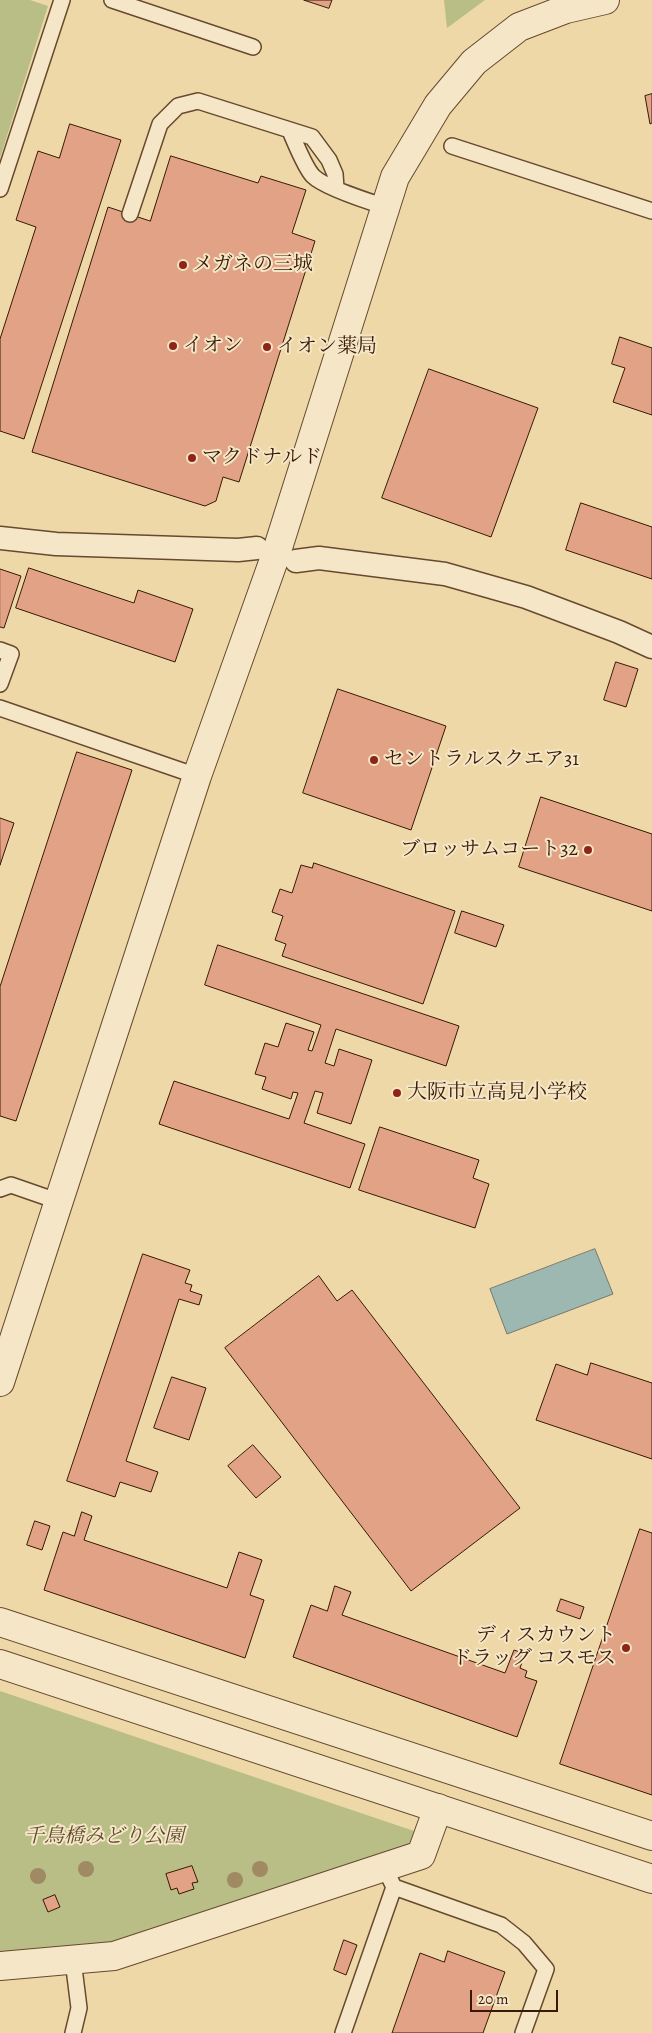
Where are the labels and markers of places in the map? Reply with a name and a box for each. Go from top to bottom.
place label: メガネの三城 [193,253,313,277]
marker: メガネの三城 [177,259,189,271]
place label: イオン [183,334,243,358]
place label: イオン薬局 [277,335,377,359]
marker: イオン [167,340,179,352]
marker: イオン薬局 [261,341,273,353]
place label: マクドナルド [202,446,322,470]
marker: マクドナルド [186,452,198,464]
place label: セントラルスクエア31 [384,748,579,772]
marker: セントラルスクエア31 [368,754,380,766]
place label: ブロッサムコート32 [400,838,578,862]
marker: ブロッサムコート32 [582,844,594,856]
place label: 大阪市立高見小学校 [407,1081,587,1105]
marker: 大阪市立高見小学校 [391,1087,403,1099]
place label: ディスカウント ドラッグ コスモス [452,1624,616,1671]
marker: ディスカウント ドラッグ コスモス [620,1642,632,1654]

